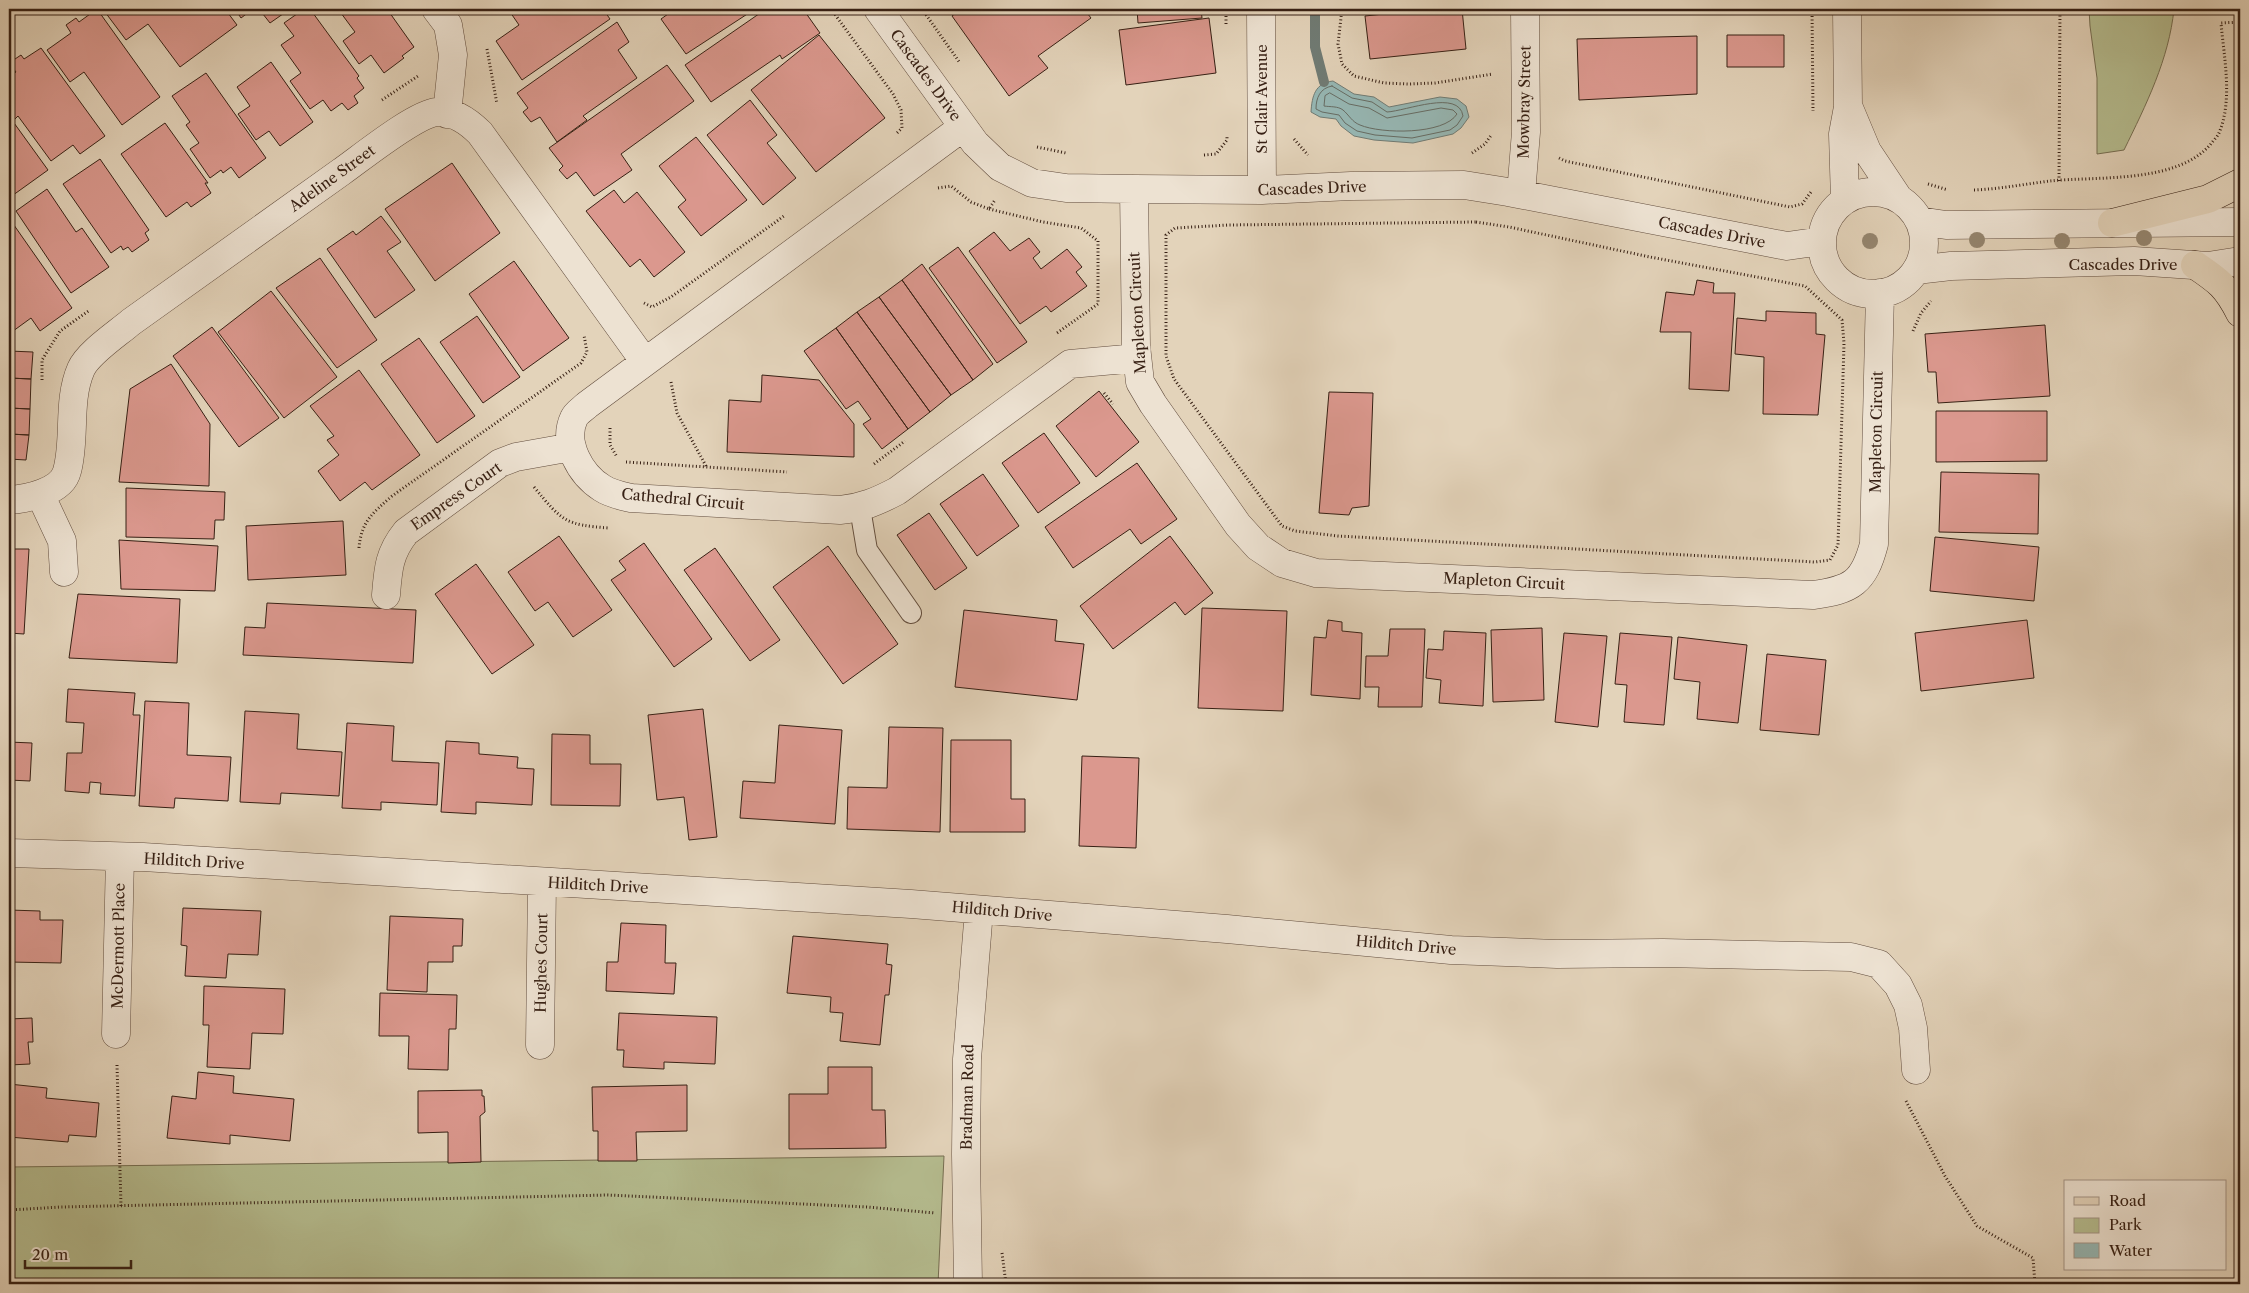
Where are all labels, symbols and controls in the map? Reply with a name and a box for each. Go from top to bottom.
street label: Cascades Drive [886,25,966,125]
street label: St Clair Avenue [1252,44,1271,154]
street label: Mowbray Street [1514,45,1534,159]
street label: Adeline Street [284,140,379,216]
street label: Cascades Drive [1257,177,1367,199]
street label: Cascades Drive [1657,212,1767,252]
street label: Mapleton Circuit [1124,251,1150,374]
street label: Cascades Drive [2069,255,2177,274]
street label: Mapleton Circuit [1865,370,1887,493]
street label: Empress Court [407,457,506,534]
street label: Cathedral Circuit [621,484,746,514]
street label: Mapleton Circuit [1443,568,1566,594]
street label: Hilditch Drive [143,849,245,873]
street label: Hilditch Drive [547,873,649,897]
street label: McDermott Place [107,883,129,1009]
street label: Hilditch Drive [951,897,1053,925]
street label: Hughes Court [531,912,551,1013]
street label: Hilditch Drive [1355,931,1457,959]
street label: Bradman Road [957,1044,977,1150]
legend [2064,1180,2226,1270]
text: Road [2109,1191,2146,1210]
text: Park [2109,1215,2143,1234]
scale bar [25,1238,131,1270]
text: Water [2108,1241,2153,1260]
text: 20 m [32,1245,68,1264]

